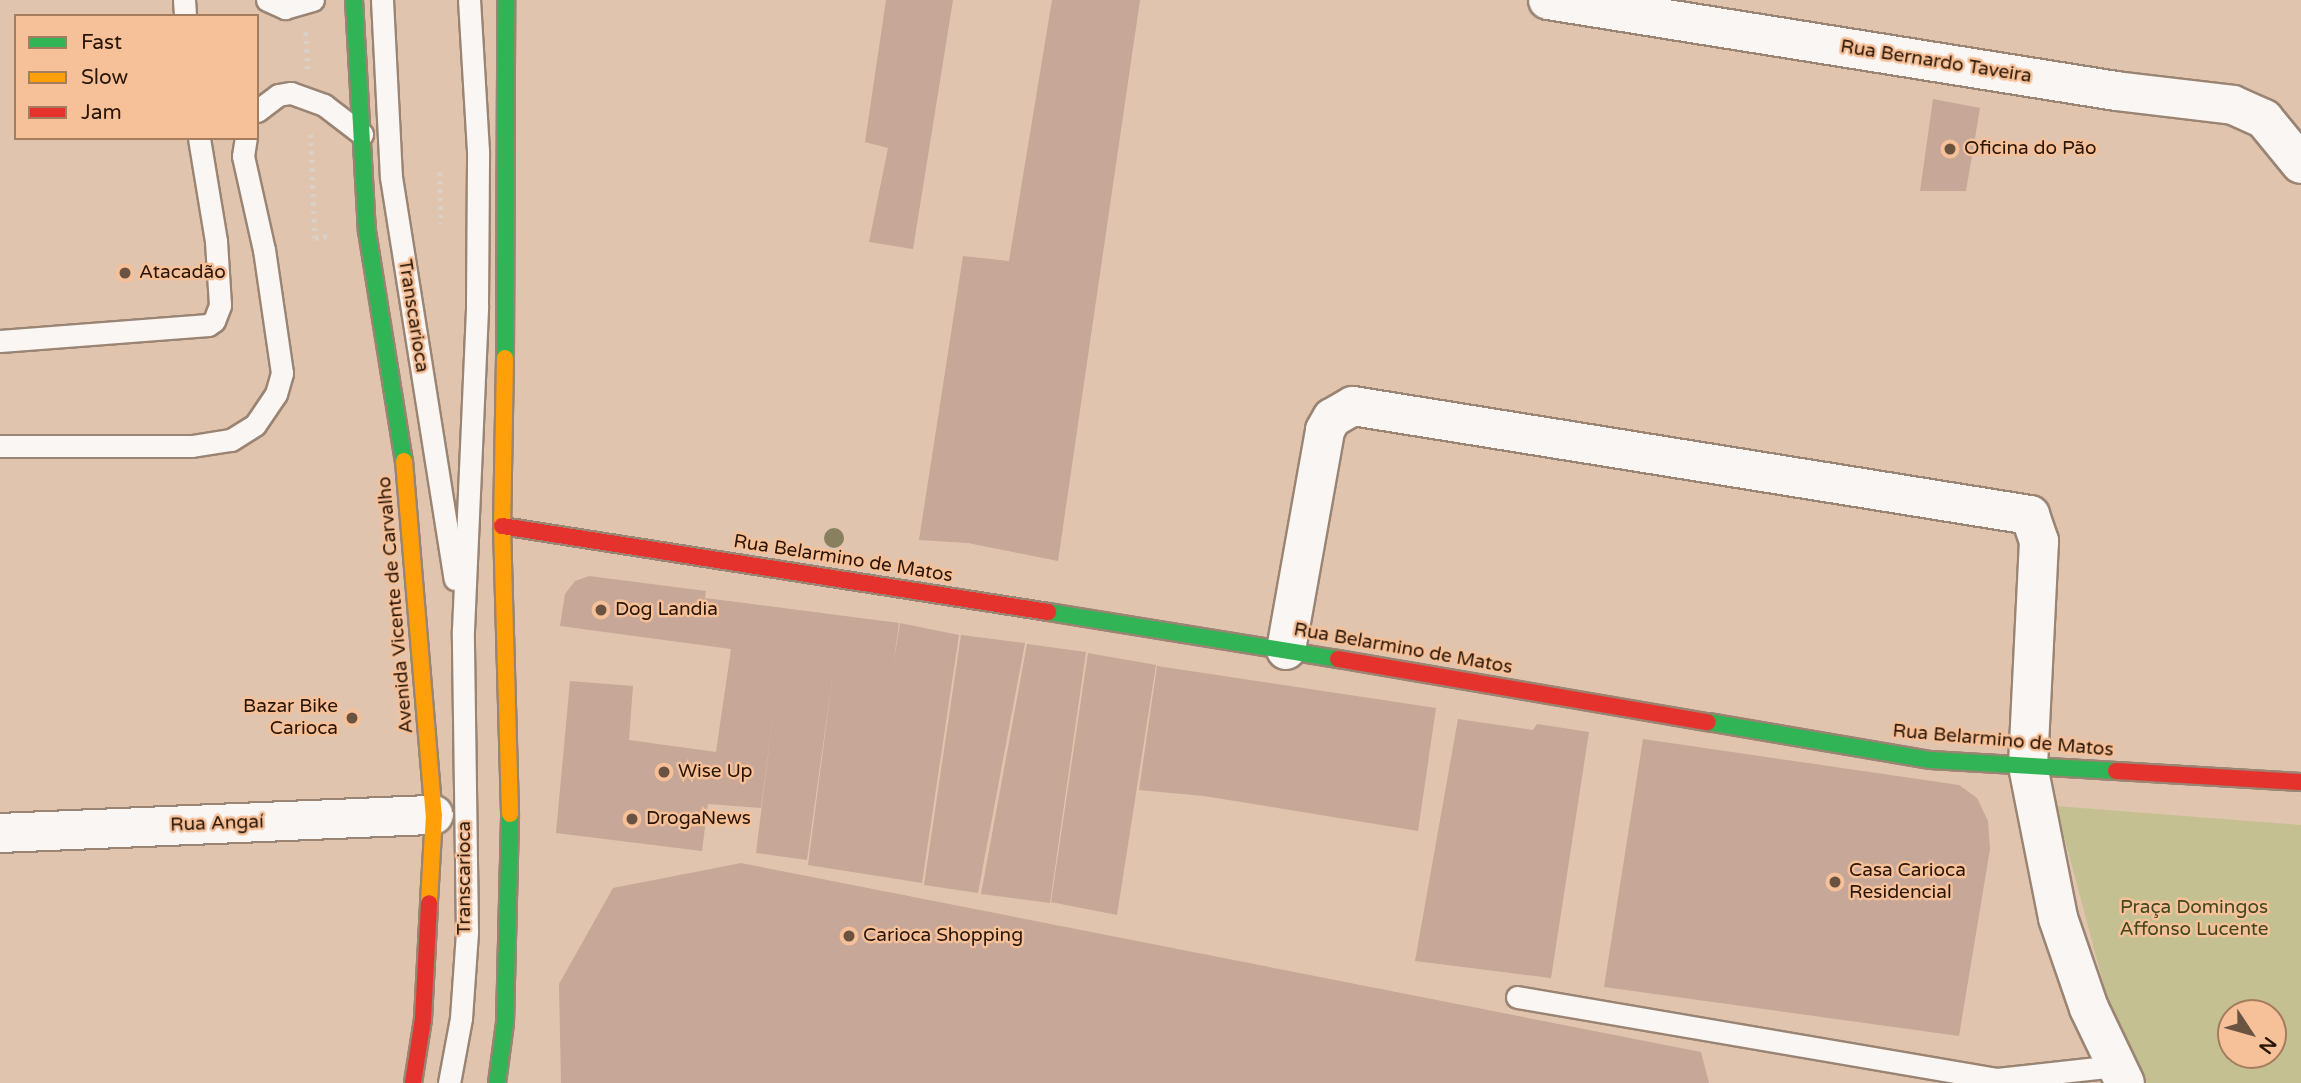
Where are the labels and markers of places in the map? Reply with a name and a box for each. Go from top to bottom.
place label: Oficina do Pão [1964,138,2097,160]
marker: Oficina do Pão [1942,141,1958,157]
place label: Atacadão [139,262,226,284]
marker: Atacadão [117,265,133,281]
place label: Dog Landia [615,599,718,621]
marker: Dog Landia [593,602,609,618]
place label: Bazar Bike Carioca [243,696,338,740]
marker: Bazar Bike Carioca [344,710,360,726]
place label: Wise Up [678,761,753,783]
marker: Wise Up [656,764,672,780]
place label: DrogaNews [646,808,751,830]
marker: DrogaNews [624,811,640,827]
place label: Casa Carioca Residencial [1849,860,1966,904]
marker: Casa Carioca Residencial [1827,874,1843,890]
place label: Carioca Shopping [863,925,1023,947]
marker: Carioca Shopping [841,928,857,944]

